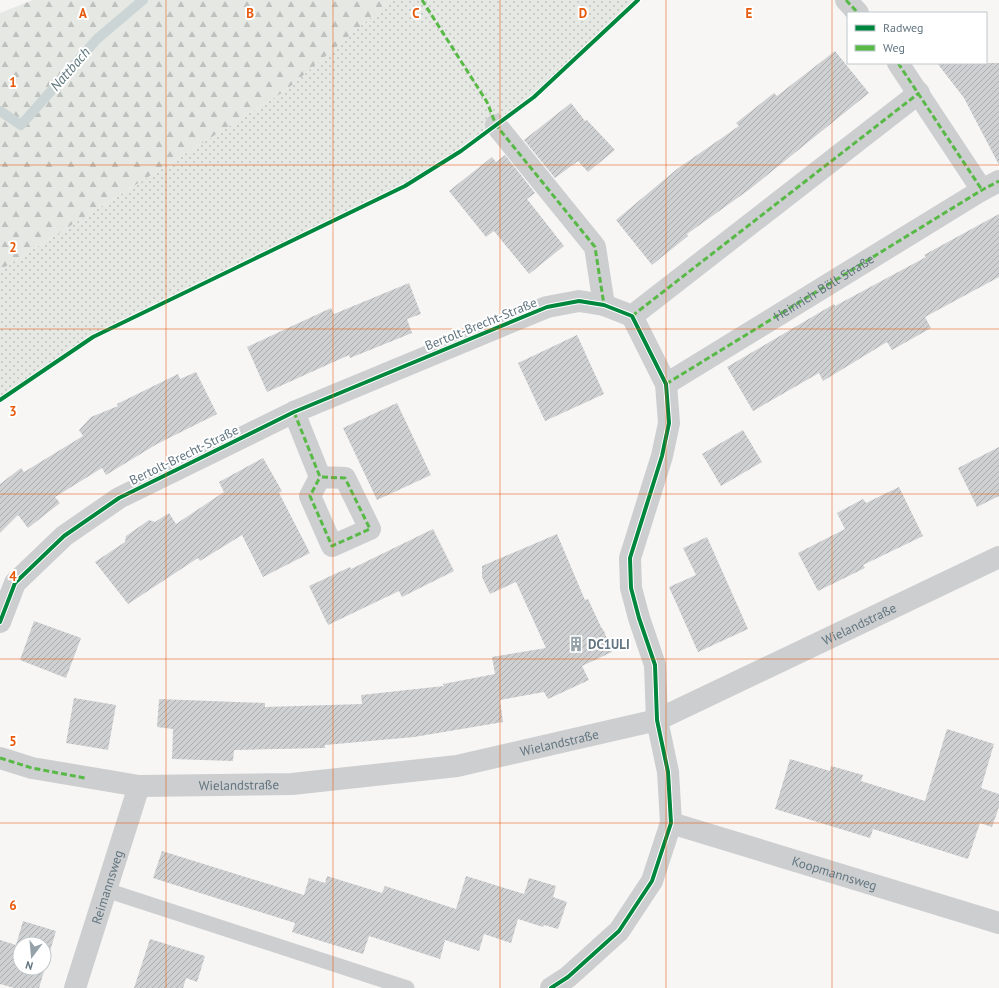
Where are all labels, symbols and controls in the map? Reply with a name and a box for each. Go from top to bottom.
text: A [79,5,87,22]
text: B [246,5,254,22]
text: C [412,5,420,22]
text: D [579,5,587,22]
text: E [746,5,753,22]
legend [847,12,987,64]
text: Radweg [883,20,924,35]
text: Weg [883,40,905,55]
water label: Nattbach [46,43,94,95]
text: 1 [9,74,17,91]
text: 2 [9,239,17,256]
street label: Heinrich-Böll-Straße [770,250,877,325]
street label: Bertolt-Brecht-Straße [423,294,539,354]
text: 3 [9,403,17,420]
street label: Bertolt-Brecht-Straße [127,421,241,489]
text: 4 [9,568,17,585]
street label: Wielandstraße [819,599,899,649]
building icon: DC1ULI [567,635,585,653]
place label: DC1ULI [588,636,630,653]
street label: Wielandstraße [518,725,600,760]
text: 5 [9,733,17,750]
street label: Wielandstraße [199,776,279,794]
street label: Reimannsweg [87,848,127,926]
street label: Koopmannsweg [790,852,879,894]
text: 6 [9,897,17,914]
north arrow [12,936,52,976]
text: N [24,958,35,973]

